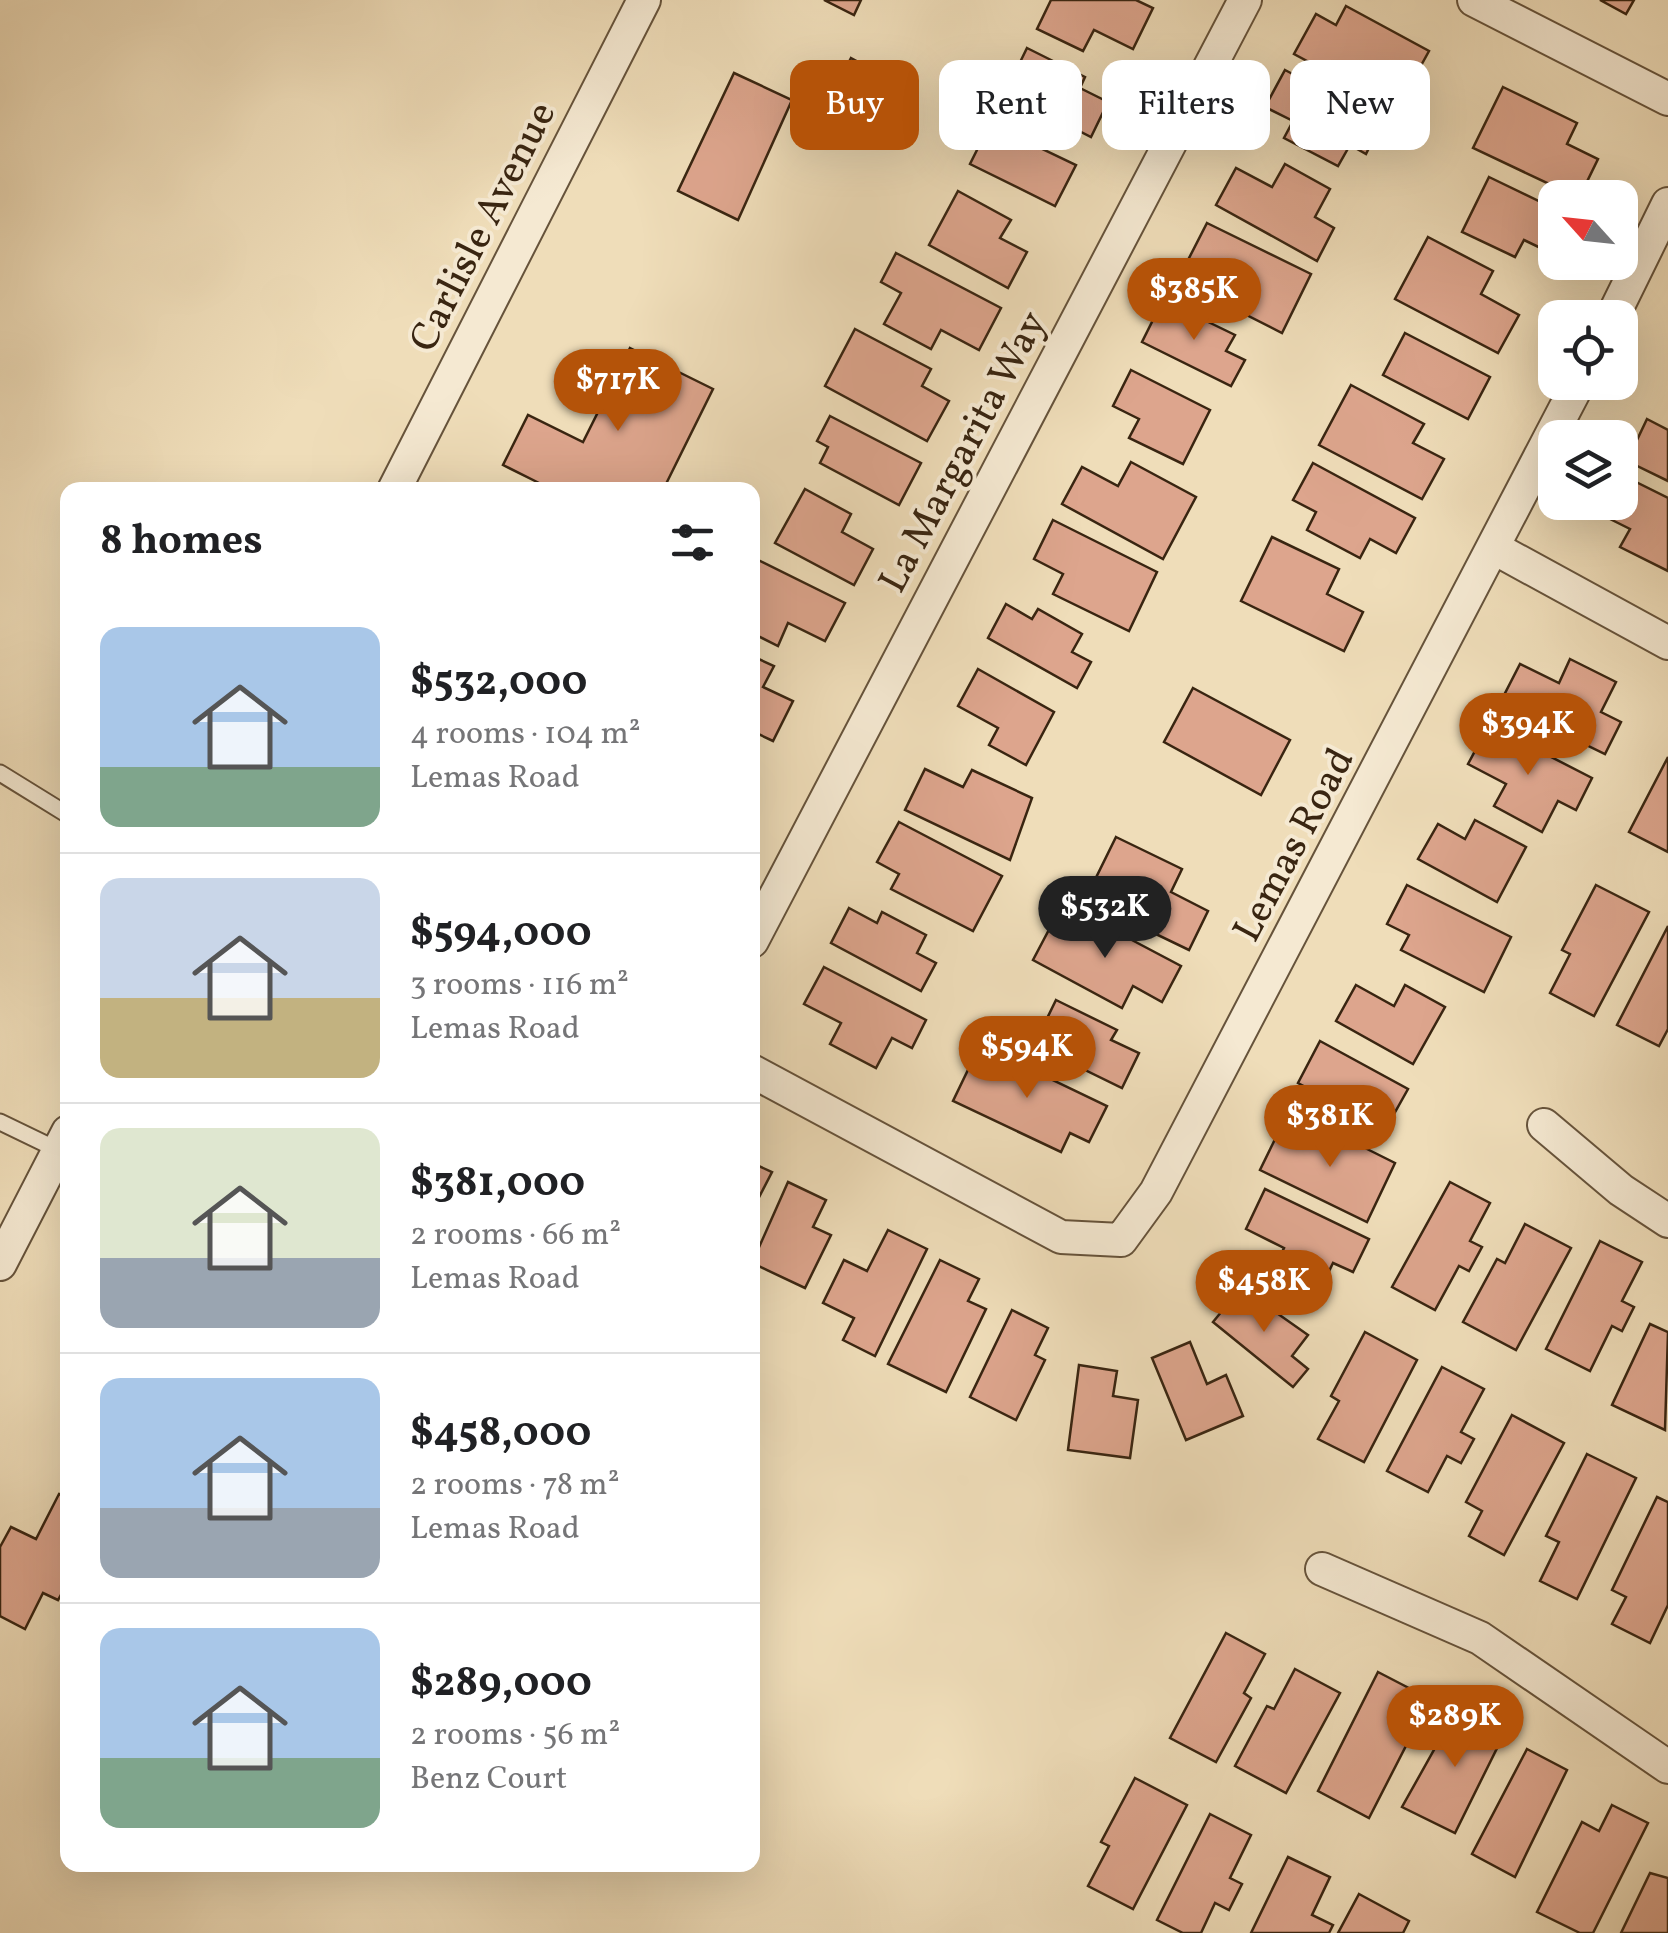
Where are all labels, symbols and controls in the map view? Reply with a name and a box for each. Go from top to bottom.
chip: Buy [790,60,919,150]
chip: Rent [939,60,1082,150]
chip: Filters [1102,60,1270,150]
chip: New [1290,60,1430,150]
street label: Carlisle Avenue [397,93,572,362]
north arrow [1538,180,1638,280]
map controls [1538,180,1638,520]
pin: $385K [1124,258,1264,343]
text: $385K [1149,268,1239,312]
button: locate [1538,300,1638,400]
street label: La Margarita Way [867,302,1063,604]
pin: $717K [548,349,688,434]
text: $717K [576,359,660,403]
button: layers [1538,420,1638,520]
text: 8 homes [100,513,263,572]
icon: filters [665,515,720,570]
text: $532,000 [410,654,587,713]
icon: home [180,667,300,787]
pin: $394K [1458,693,1598,778]
text: $394K [1481,703,1575,747]
text: 4 rooms · 104 m² [410,713,641,757]
street label: Lemas Road [1221,739,1370,953]
text: Lemas Road [410,757,580,801]
pin: $532K [1035,876,1175,961]
text: $532K [1060,886,1150,930]
text: $594,000 [410,905,592,964]
icon: home [180,918,300,1038]
text: 3 rooms · 116 m² [410,964,629,1008]
text: Lemas Road [410,1008,580,1052]
pin: $594K [957,1016,1097,1101]
text: $594K [981,1026,1073,1070]
pin: $381K [1260,1085,1400,1170]
text: $381K [1286,1095,1374,1139]
text: $381,000 [410,1155,585,1214]
icon: home [180,1168,300,1288]
text: 2 rooms · 66 m² [410,1214,621,1258]
pin: $458K [1194,1250,1334,1335]
text: Lemas Road [410,1258,580,1302]
text: $458K [1218,1260,1310,1304]
text: $458,000 [410,1405,591,1464]
icon: home [180,1418,300,1538]
text: 2 rooms · 78 m² [410,1464,620,1508]
text: Lemas Road [410,1508,580,1552]
text: $289,000 [410,1655,592,1714]
icon: home [180,1668,300,1788]
pin: $289K [1385,1685,1525,1770]
text: $289K [1409,1695,1501,1739]
text: 2 rooms · 56 m² [410,1714,620,1758]
text: Benz Court [410,1758,567,1802]

